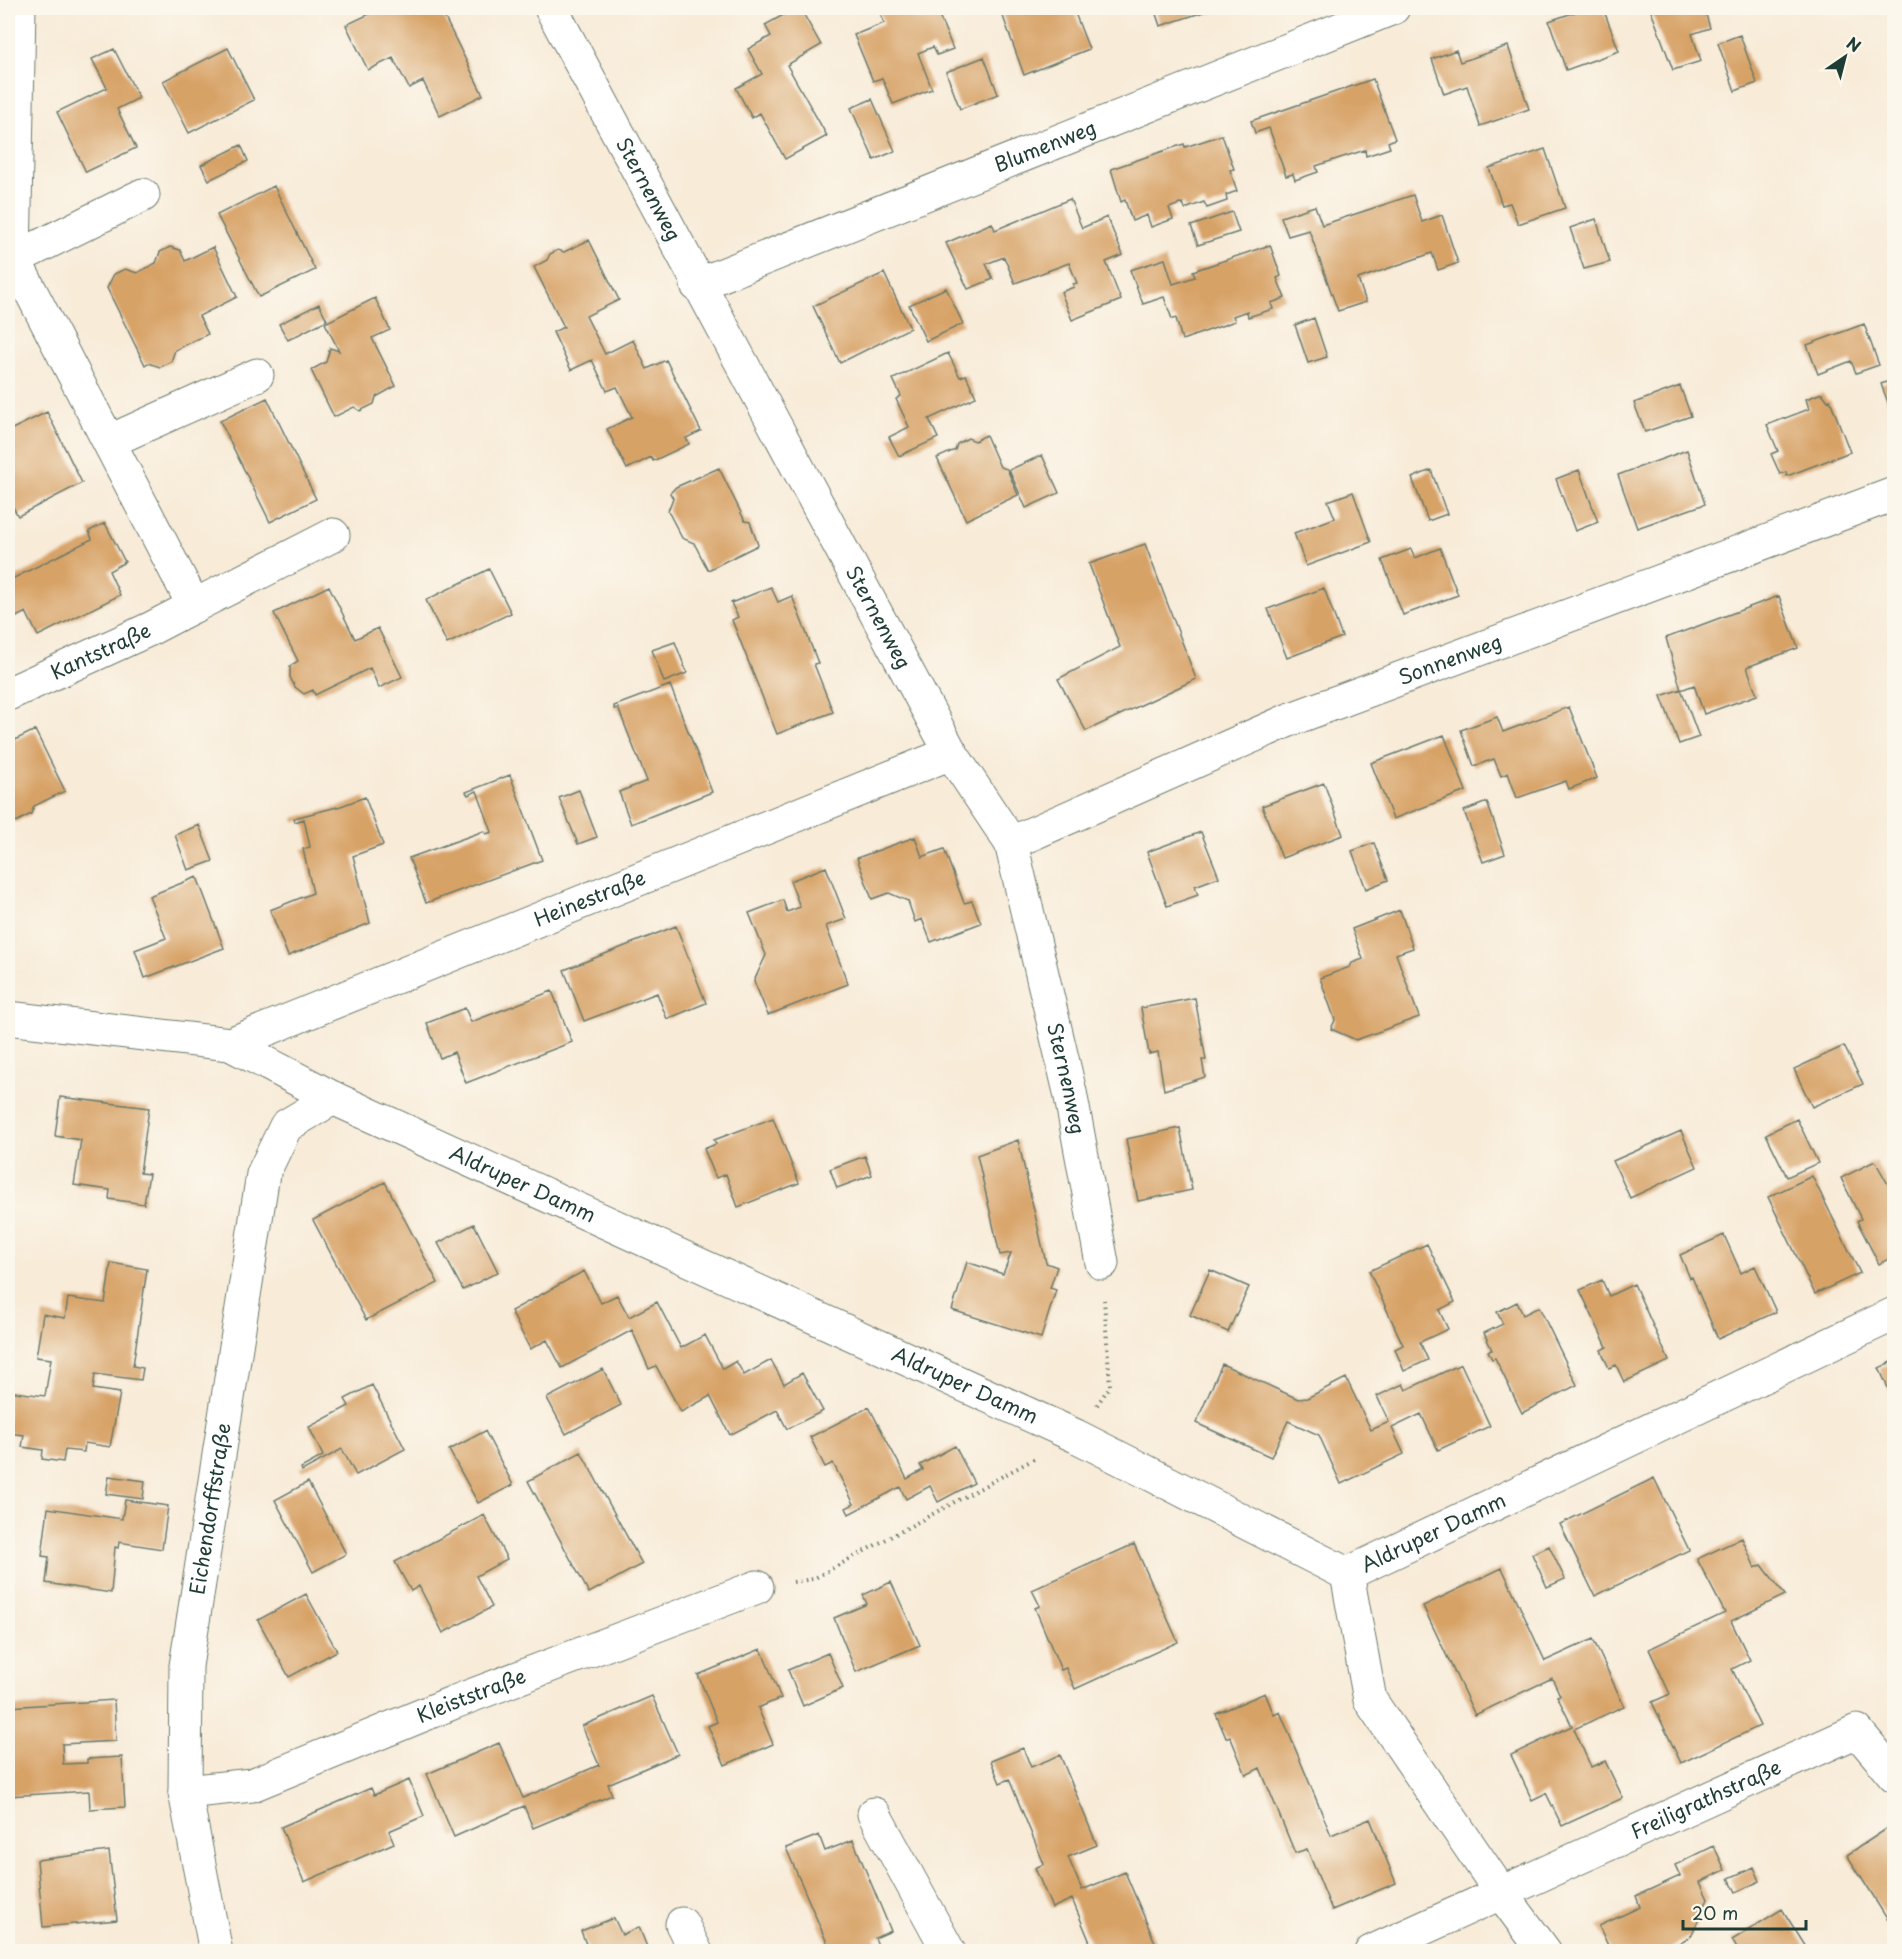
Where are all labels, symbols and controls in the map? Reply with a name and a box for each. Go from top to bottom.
north arrow [1815,27,1875,87]
text: N [1842,30,1866,57]
street label: Blumenweg [990,112,1100,179]
street label: Sternenweg [609,132,689,246]
street label: Sternenweg [839,560,919,674]
street label: Kantstraße [45,615,155,687]
street label: Sonnenweg [1394,626,1506,692]
street label: Heinestraße [529,862,650,934]
street label: Sternenweg [1040,1020,1094,1137]
street label: Aldruper Damm [445,1137,601,1230]
street label: Aldruper Damm [887,1338,1043,1431]
street label: Eichendorffstraße [181,1421,238,1597]
street label: Aldruper Damm [1356,1485,1511,1579]
street label: Kleiststraße [412,1660,530,1730]
street label: Freiligrathstraße [1625,1751,1786,1846]
scale bar [1683,1893,1806,1931]
text: 20 m [1692,1899,1738,1926]

